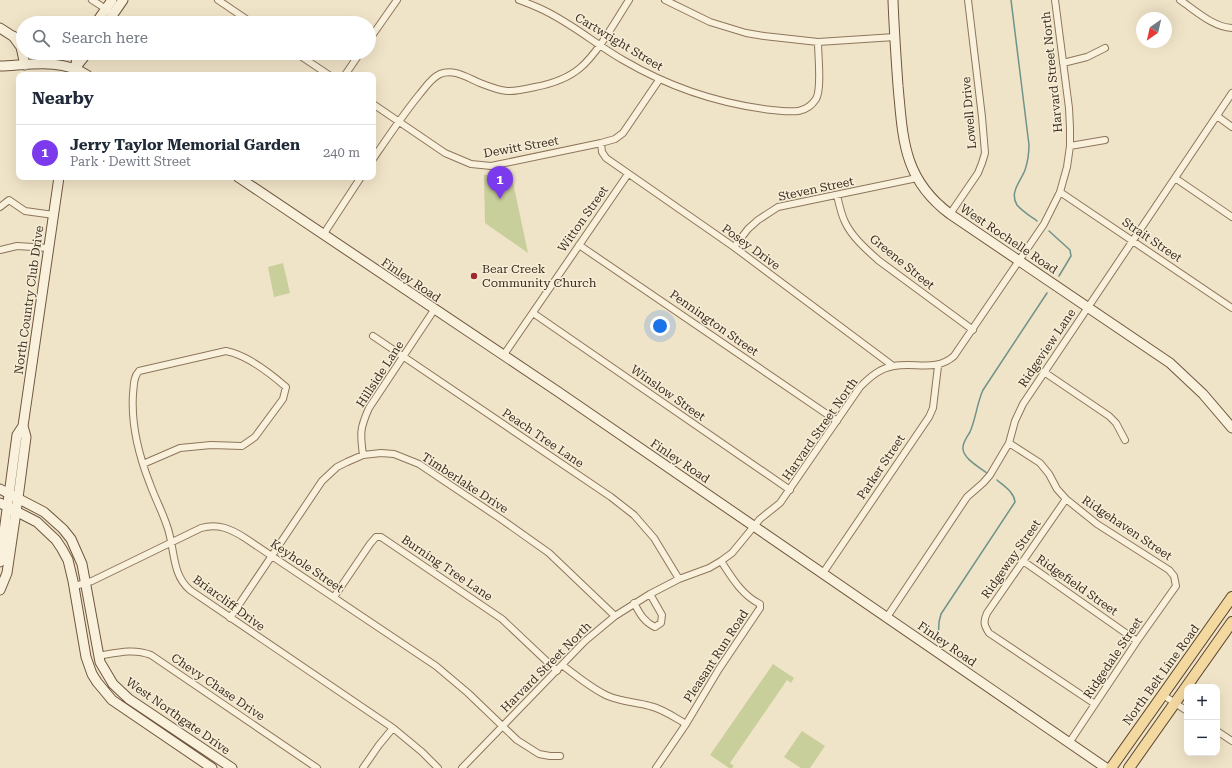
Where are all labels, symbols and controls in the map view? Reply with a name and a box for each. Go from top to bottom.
street label: Cartwright Street [573,10,666,74]
street label: Harvard Street North [1039,10,1065,133]
north arrow [1136,12,1172,48]
search box [16,16,376,60]
icon: search [30,27,52,49]
text: Search here [62,29,148,47]
street label: Lowell Drive [959,76,979,150]
text: Nearby [32,88,94,108]
street label: Dewitt Street [482,133,560,161]
text: Jerry Taylor Memorial Garden [70,136,300,154]
text: 1 [41,145,49,160]
text: 240 m [323,145,360,160]
text: Park · Dewitt Street [70,154,191,169]
pin: 1 [487,166,513,199]
street label: Steven Street [777,174,855,204]
street label: Witton Street [555,183,611,255]
street label: West Rochelle Road [958,201,1061,277]
street label: Strait Street [1119,215,1185,265]
street label: Posey Drive [719,221,783,273]
street label: North Country Club Drive [12,224,46,375]
street label: Greene Street [867,232,938,293]
street label: Finley Road [379,255,444,305]
place label: Bear Creek Community Church [482,262,597,290]
marker: Bear Creek Community Church [469,271,479,281]
street label: Pennington Street [667,287,761,359]
street label: Ridgeview Lane [1016,306,1079,390]
your location [650,316,670,336]
street label: Hillside Lane [353,338,407,410]
street label: Winslow Street [628,362,708,424]
street label: Harvard Street North [779,375,861,483]
street label: Peach Tree Lane [500,406,587,471]
street label: Parker Street [854,432,908,502]
street label: Finley Road [648,436,713,486]
street label: Timberlake Drive [419,450,511,516]
street label: Ridgehaven Street [1079,493,1175,564]
street label: Ridgeway Street [978,516,1044,601]
street label: Burning Tree Lane [399,532,496,604]
street label: Keyhole Street [268,536,347,596]
street label: Ridgefield Street [1034,552,1121,619]
street label: Briarcliff Drive [190,572,268,634]
street label: Pleasant Run Road [681,607,751,705]
street label: Ridgedale Street [1081,614,1146,701]
street label: Harvard Street North [498,619,594,715]
street label: Finley Road [915,619,979,670]
street label: North Belt Line Road [1120,622,1202,728]
street label: Chevy Chase Drive [169,651,268,724]
street label: West Northgate Drive [123,675,233,758]
map controls [1184,684,1220,756]
button: + [1184,684,1220,720]
button: − [1184,720,1220,756]

